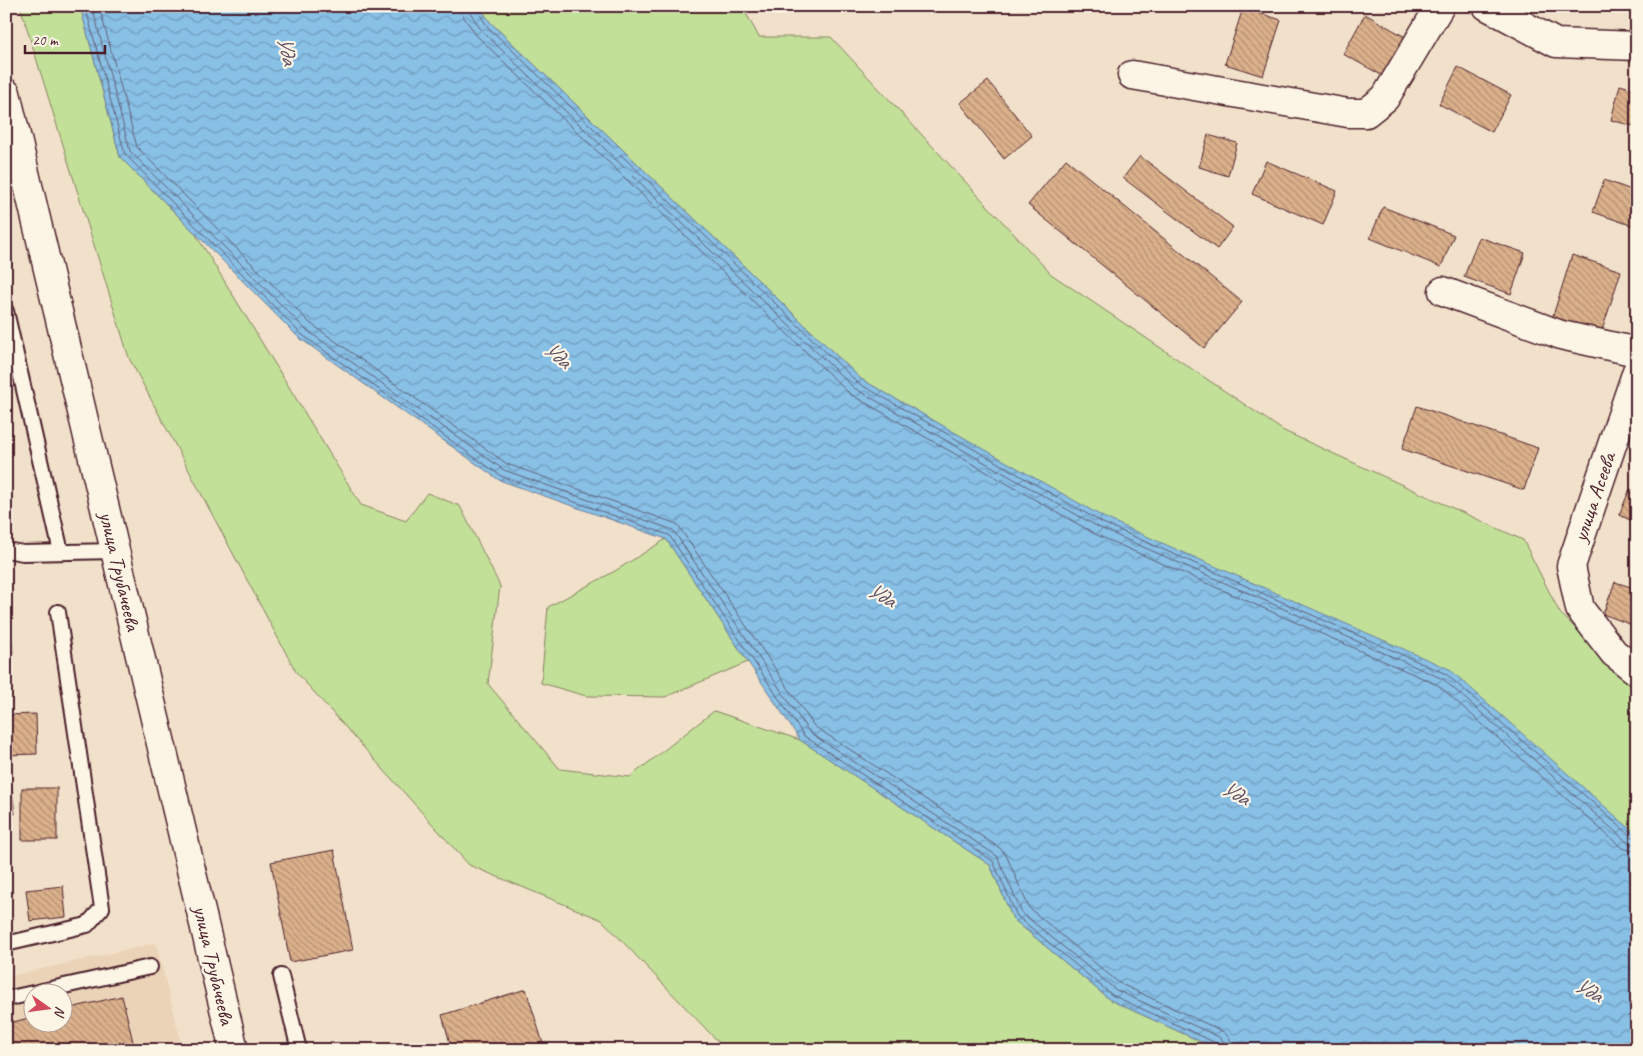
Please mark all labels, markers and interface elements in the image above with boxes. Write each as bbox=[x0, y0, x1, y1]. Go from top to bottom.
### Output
scale bar bbox=[25, 22, 105, 54]
text: 20 m bbox=[32, 31, 59, 50]
water label: Уда bbox=[270, 33, 304, 69]
water label: Уда bbox=[538, 335, 579, 376]
street label: улица Асеева bbox=[1566, 447, 1622, 547]
street label: улица Трубачеева bbox=[93, 507, 147, 634]
water label: Уда bbox=[862, 576, 903, 615]
water label: Уда bbox=[1216, 774, 1257, 813]
street label: улица Трубачеева bbox=[187, 901, 241, 1028]
water label: Уда bbox=[1569, 971, 1610, 1010]
north arrow bbox=[22, 984, 72, 1034]
text: N bbox=[50, 1005, 69, 1020]

